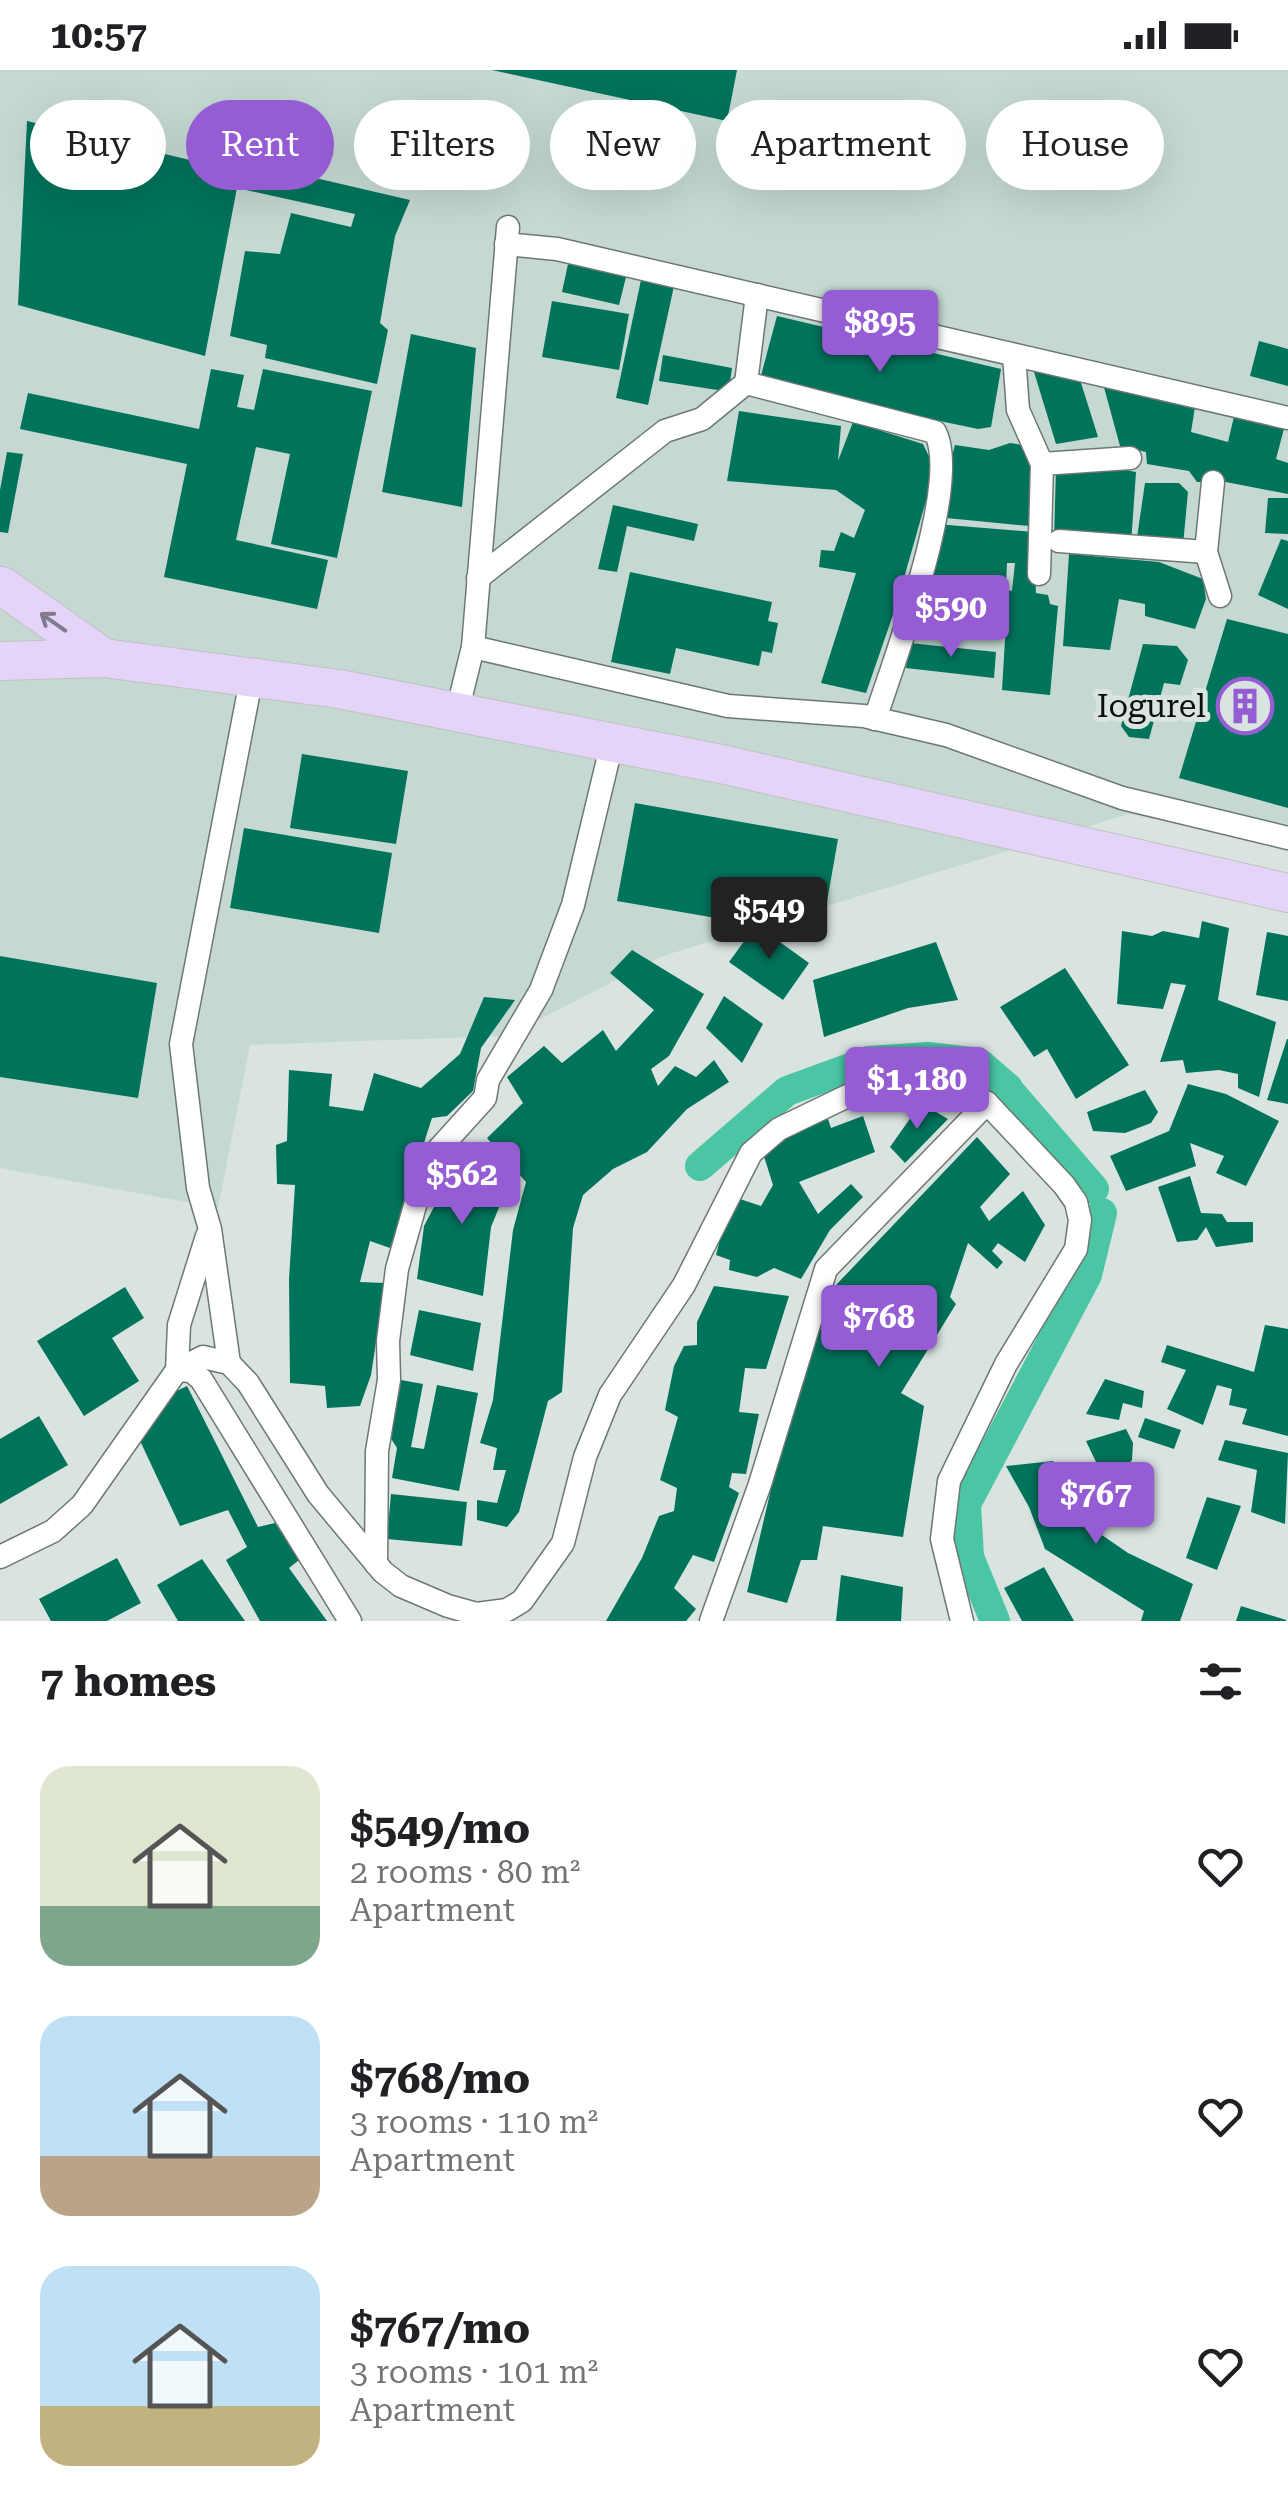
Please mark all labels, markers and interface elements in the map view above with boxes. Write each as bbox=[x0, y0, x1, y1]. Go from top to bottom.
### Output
text: 10:57 bbox=[50, 13, 147, 57]
chip: Buy bbox=[30, 100, 166, 190]
chip: Rent bbox=[186, 100, 334, 190]
chip: Filters bbox=[354, 100, 530, 190]
chip: New bbox=[550, 100, 696, 190]
chip: Apartment bbox=[716, 100, 966, 190]
chip: House bbox=[986, 100, 1164, 190]
pin: $895 bbox=[821, 290, 939, 375]
text: $895 bbox=[844, 303, 916, 341]
pin: $590 bbox=[892, 575, 1010, 660]
text: $590 bbox=[915, 588, 987, 626]
one-way arrow bbox=[40, 612, 67, 633]
building icon: Iogurel bbox=[1215, 676, 1275, 736]
place label: Iogurel bbox=[1097, 687, 1206, 725]
pin: $549 bbox=[710, 877, 828, 962]
text: $549 bbox=[733, 890, 805, 928]
pin: $1,180 bbox=[836, 1047, 998, 1132]
text: $1,180 bbox=[867, 1060, 967, 1098]
pin: $562 bbox=[403, 1142, 521, 1227]
text: $562 bbox=[426, 1155, 498, 1193]
pin: $768 bbox=[820, 1285, 938, 1370]
text: $768 bbox=[843, 1298, 915, 1336]
pin: $767 bbox=[1037, 1462, 1155, 1547]
text: $767 bbox=[1060, 1475, 1132, 1513]
icon: filters bbox=[1193, 1654, 1248, 1709]
text: 7 homes bbox=[40, 1657, 216, 1706]
text: $549/mo bbox=[350, 1804, 530, 1853]
icon: home bbox=[120, 1806, 240, 1926]
icon: heart bbox=[1193, 1839, 1248, 1894]
text: 2 rooms · 80 m² bbox=[350, 1853, 580, 1891]
text: Apartment bbox=[350, 1891, 515, 1929]
text: $768/mo bbox=[350, 2054, 530, 2103]
icon: home bbox=[120, 2056, 240, 2176]
icon: heart bbox=[1193, 2089, 1248, 2144]
text: 3 rooms · 110 m² bbox=[350, 2103, 598, 2141]
text: Apartment bbox=[350, 2141, 515, 2179]
text: $767/mo bbox=[350, 2304, 530, 2353]
icon: home bbox=[120, 2306, 240, 2426]
icon: heart bbox=[1193, 2339, 1248, 2394]
text: 3 rooms · 101 m² bbox=[350, 2353, 598, 2391]
text: Apartment bbox=[350, 2391, 515, 2429]

